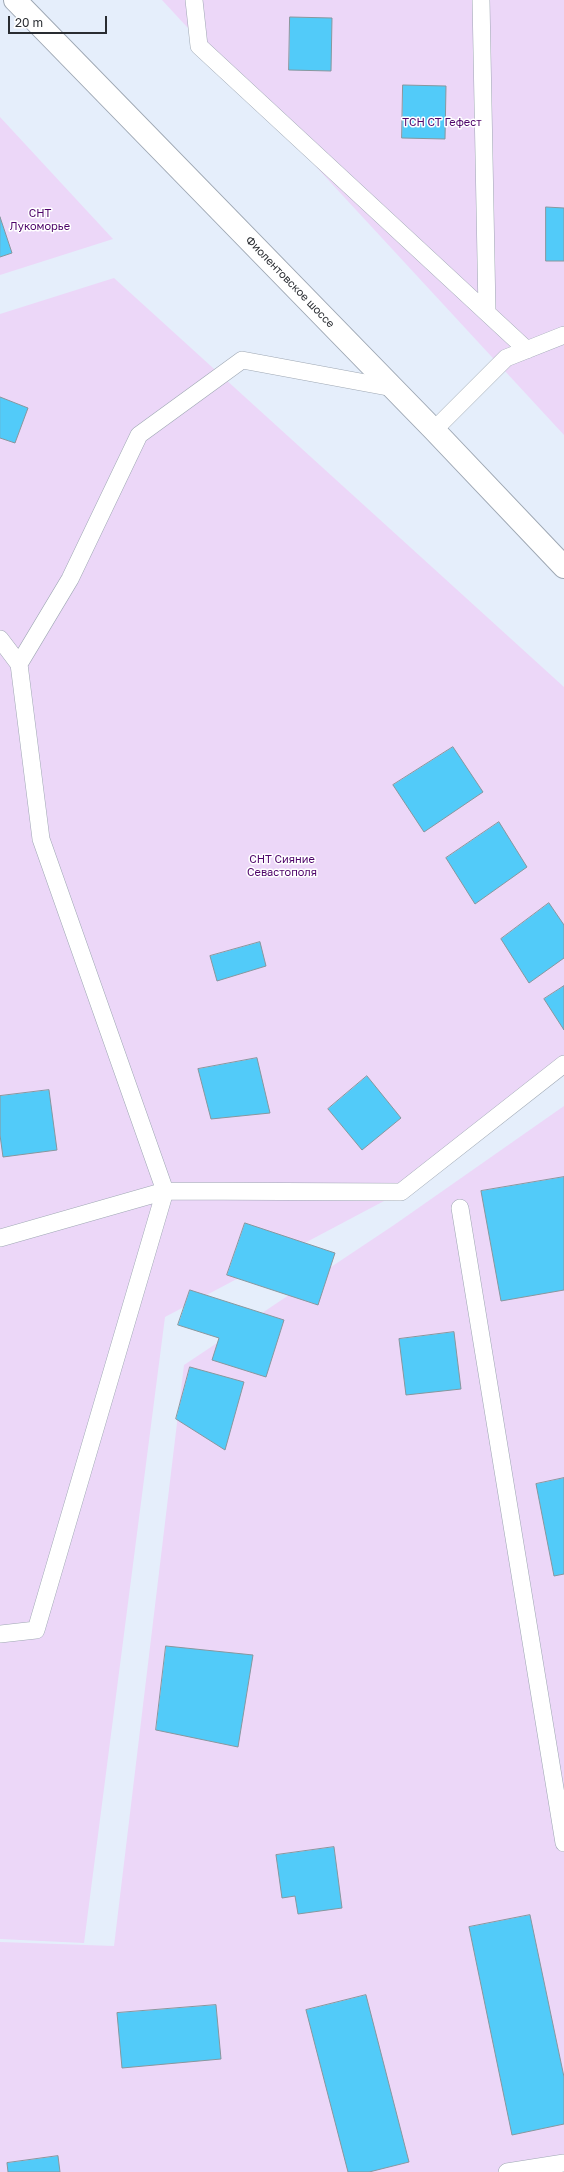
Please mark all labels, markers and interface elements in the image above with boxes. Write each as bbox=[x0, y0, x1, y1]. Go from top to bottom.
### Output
scale bar bbox=[10, 8, 109, 34]
text: 20 m bbox=[15, 15, 43, 30]
park label: ТСН СТ Гефест bbox=[402, 116, 482, 130]
park label: СНТ Лукоморье bbox=[10, 207, 70, 233]
street label: Фиолентовское шоссе bbox=[243, 234, 337, 330]
park label: СНТ Сияние Севастополя bbox=[247, 853, 317, 879]

